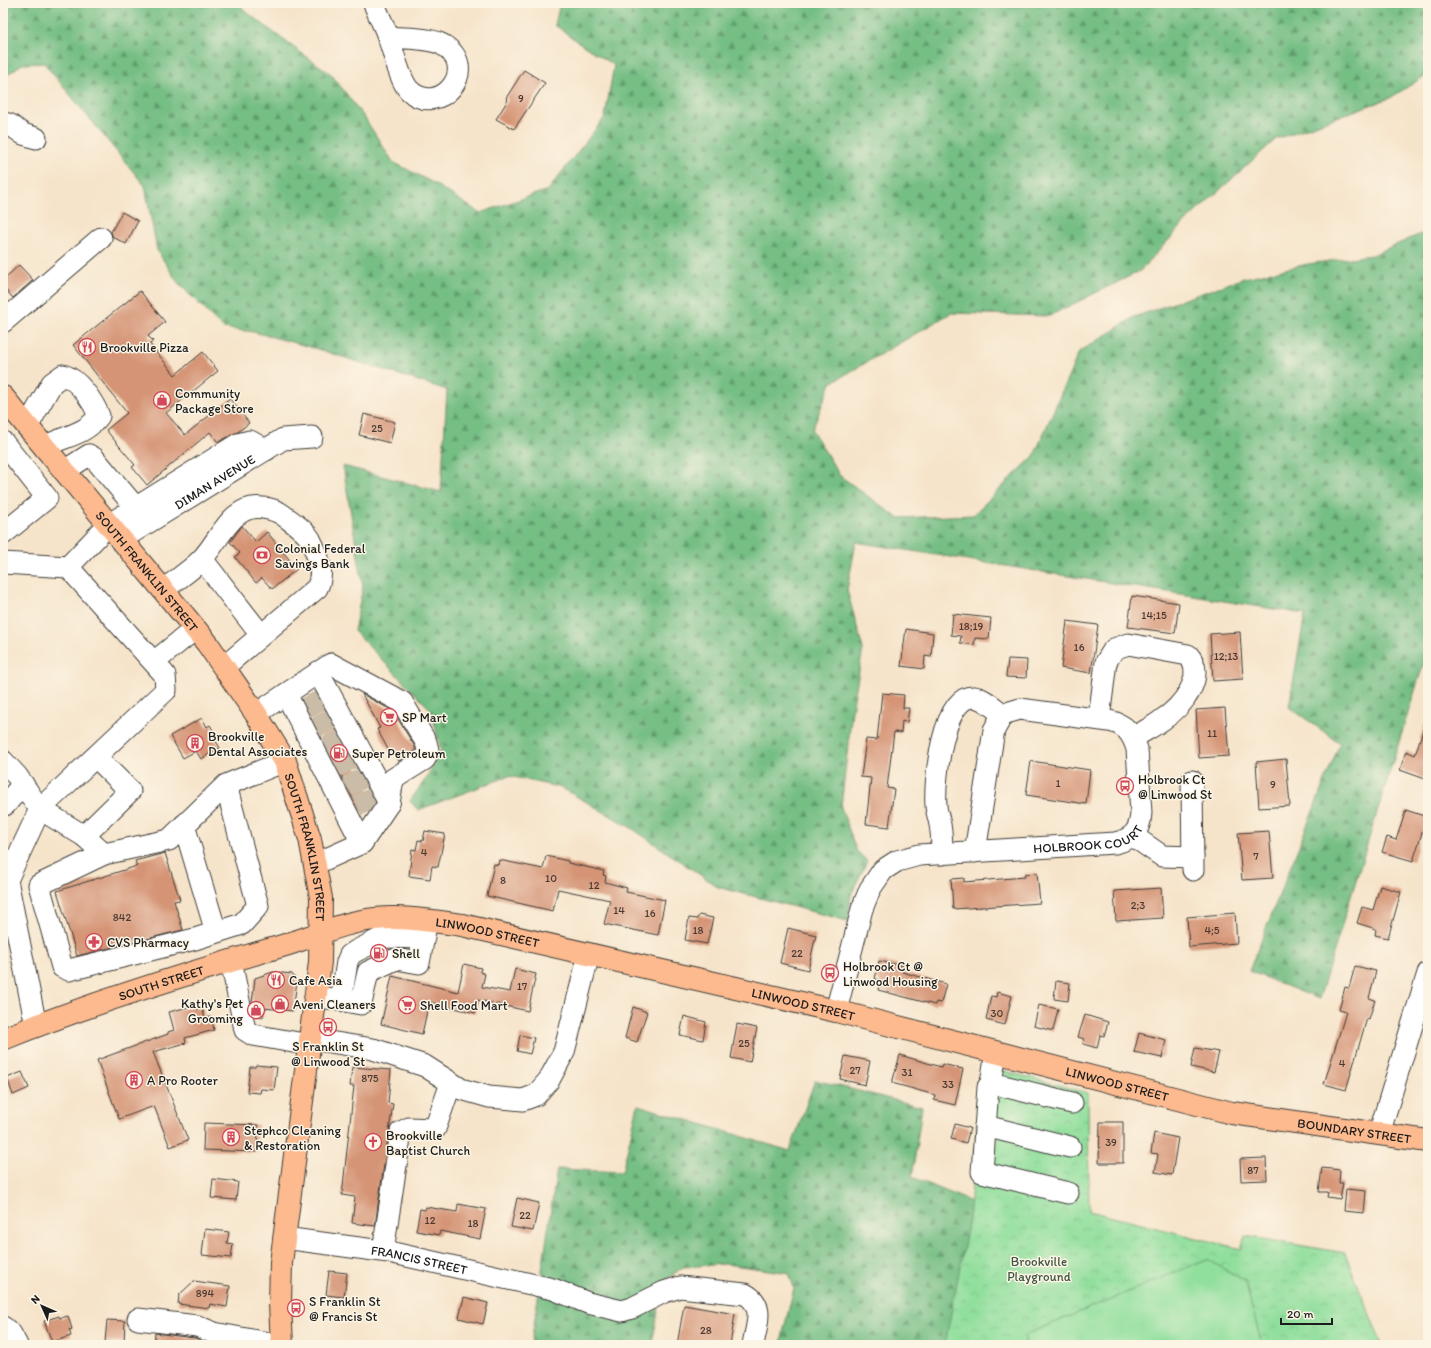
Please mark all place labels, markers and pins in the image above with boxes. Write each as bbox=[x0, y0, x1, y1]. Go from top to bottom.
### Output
restaurant icon: Brookville Pizza bbox=[77, 337, 97, 357]
place label: Brookville Pizza bbox=[100, 340, 189, 355]
place label: Community Package Store bbox=[175, 386, 254, 416]
shop icon: Community Package Store bbox=[152, 390, 172, 410]
place label: Colonial Federal Savings Bank bbox=[275, 541, 366, 571]
bank icon: Colonial Federal Savings Bank bbox=[252, 545, 272, 565]
supermarket icon: SP Mart bbox=[379, 707, 399, 727]
place label: SP Mart bbox=[402, 710, 447, 725]
place label: Brookville Dental Associates bbox=[208, 729, 307, 759]
building icon: Brookville Dental Associates bbox=[185, 733, 205, 753]
fuel station icon: Super Petroleum bbox=[329, 743, 349, 763]
place label: Super Petroleum bbox=[352, 746, 446, 761]
place label: Holbrook Ct @ Linwood St bbox=[1138, 772, 1212, 802]
bus stop icon: Holbrook Ct @ Linwood St bbox=[1115, 776, 1135, 796]
pharmacy icon: CVS Pharmacy bbox=[84, 932, 104, 952]
place label: CVS Pharmacy bbox=[107, 935, 189, 950]
fuel station icon: Shell bbox=[369, 943, 389, 963]
place label: Shell bbox=[392, 946, 420, 961]
place label: Holbrook Ct @ Linwood Housing bbox=[843, 959, 938, 989]
bus stop icon: Holbrook Ct @ Linwood Housing bbox=[820, 963, 840, 983]
restaurant icon: Cafe Asia bbox=[266, 970, 286, 990]
place label: Cafe Asia bbox=[289, 973, 342, 988]
shop icon: Aveni Cleaners bbox=[270, 994, 290, 1014]
supermarket icon: Shell Food Mart bbox=[397, 995, 417, 1015]
place label: Kathy's Pet Grooming bbox=[181, 996, 243, 1026]
place label: Aveni Cleaners bbox=[293, 997, 376, 1012]
place label: Shell Food Mart bbox=[420, 998, 508, 1013]
shop icon: Kathy's Pet Grooming bbox=[246, 1000, 266, 1020]
bus stop icon: S Franklin St @ Linwood St bbox=[318, 1017, 338, 1037]
place label: S Franklin St @ Linwood St bbox=[291, 1039, 365, 1069]
building icon: A Pro Rooter bbox=[124, 1070, 144, 1090]
place label: A Pro Rooter bbox=[147, 1073, 219, 1088]
place label: Stephco Cleaning & Restoration bbox=[244, 1123, 341, 1153]
building icon: Stephco Cleaning & Restoration bbox=[221, 1127, 241, 1147]
place label: Brookville Baptist Church bbox=[386, 1128, 470, 1158]
church icon: Brookville Baptist Church bbox=[363, 1132, 383, 1152]
place label: S Franklin St @ Francis St bbox=[309, 1294, 381, 1324]
bus stop icon: S Franklin St @ Francis St bbox=[286, 1298, 306, 1318]

